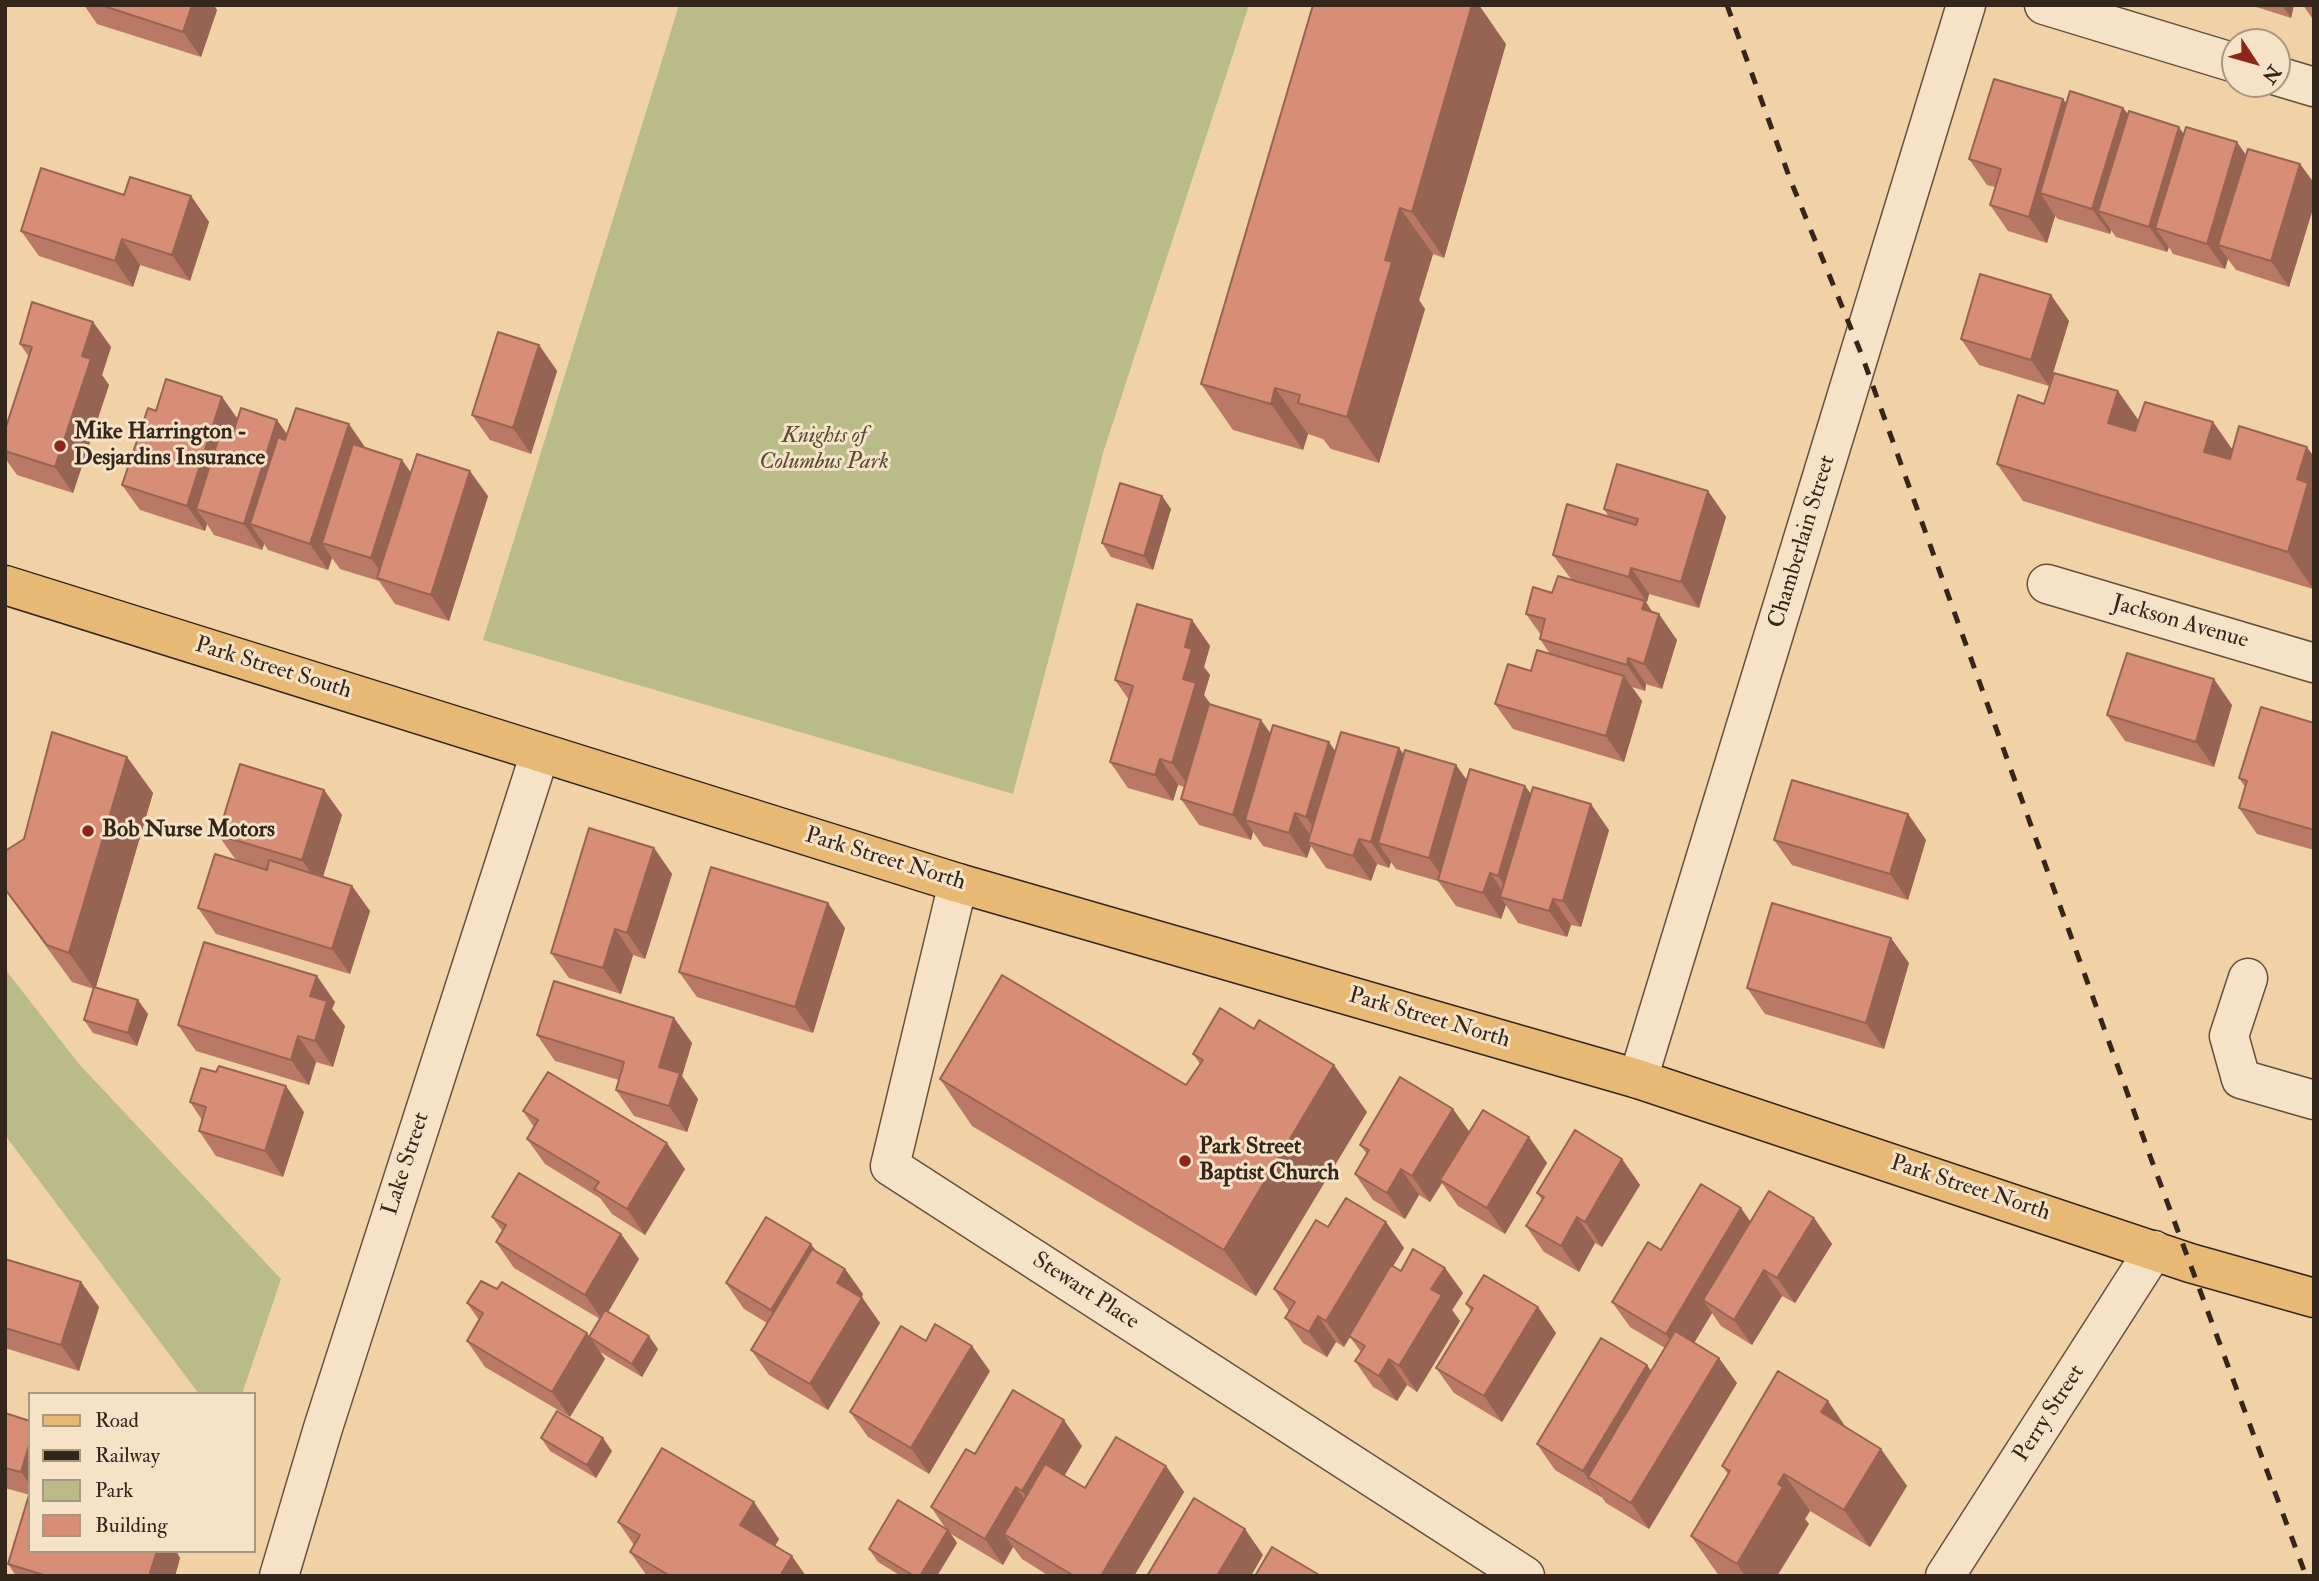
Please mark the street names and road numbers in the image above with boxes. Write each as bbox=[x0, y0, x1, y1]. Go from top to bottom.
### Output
street label: Chamberlain Street bbox=[1764, 452, 1842, 632]
street label: Jackson Avenue bbox=[2109, 590, 2251, 656]
street label: Park Street South bbox=[191, 632, 355, 706]
street label: Park Street North bbox=[801, 823, 969, 897]
street label: Park Street North bbox=[1345, 983, 1513, 1055]
street label: Lake Street bbox=[377, 1109, 437, 1219]
street label: Park Street North bbox=[1887, 1150, 2053, 1228]
street label: Stewart Place bbox=[1026, 1247, 1144, 1337]
street label: Perry Street bbox=[2008, 1360, 2092, 1468]

